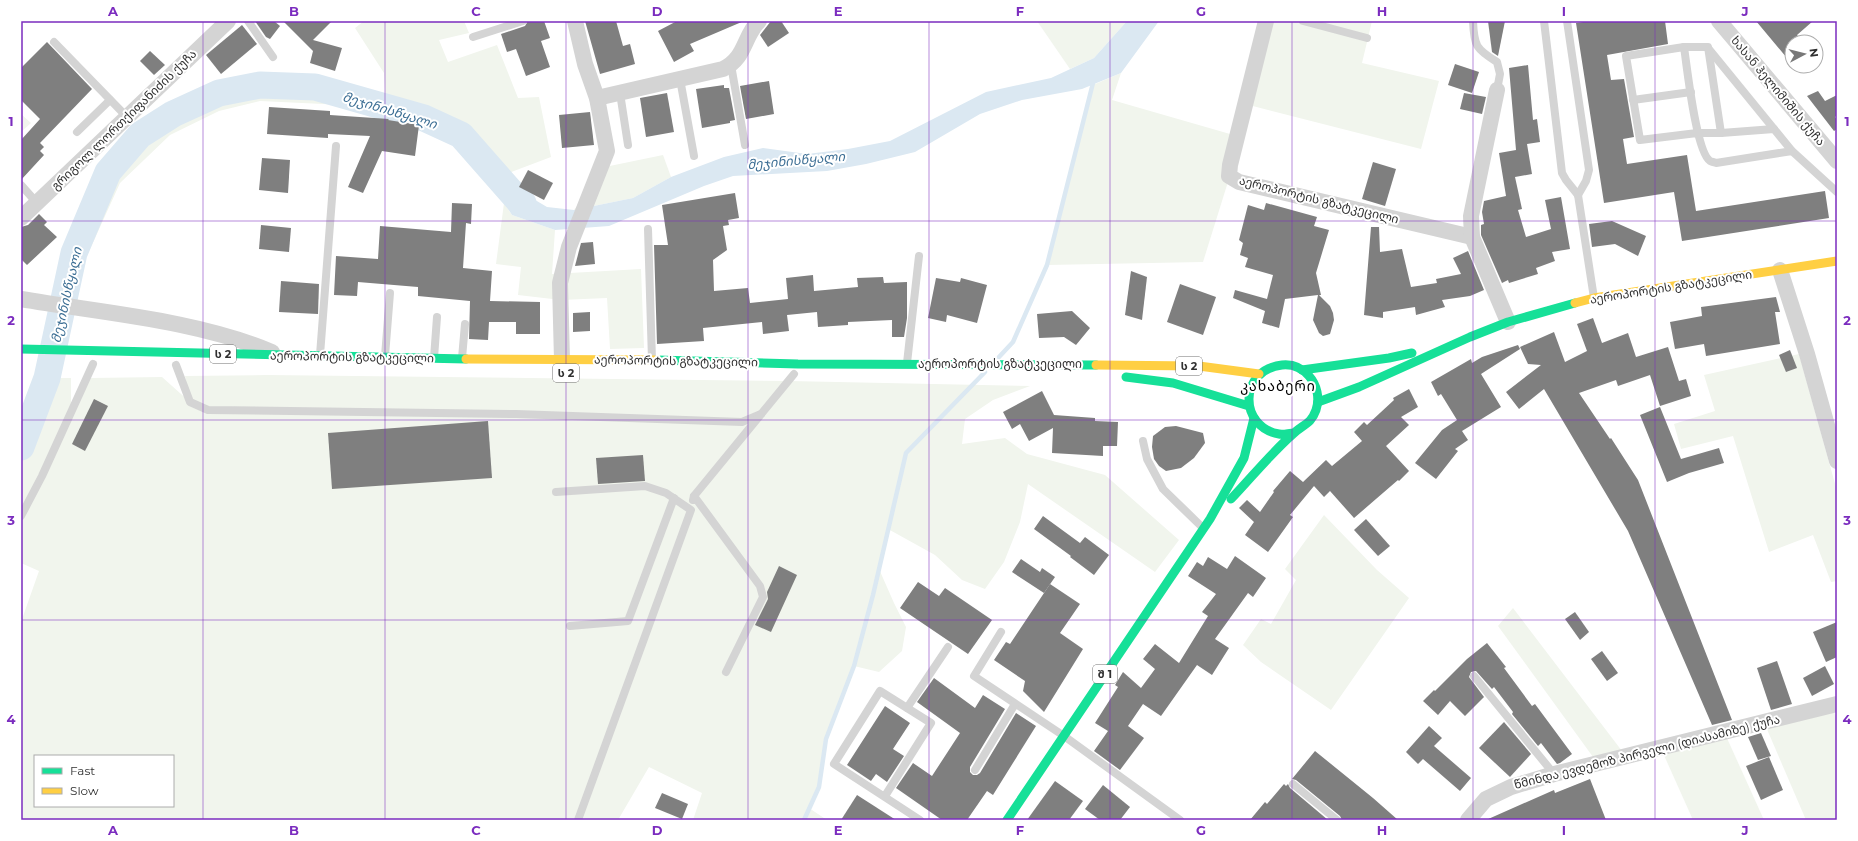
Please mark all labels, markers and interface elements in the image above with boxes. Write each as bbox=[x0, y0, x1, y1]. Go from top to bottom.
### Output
text: A bbox=[107, 3, 119, 19]
text: B bbox=[289, 3, 299, 19]
text: C bbox=[471, 3, 481, 19]
text: D bbox=[652, 3, 663, 19]
text: E bbox=[834, 3, 843, 19]
text: F bbox=[1016, 3, 1024, 19]
text: G bbox=[1196, 3, 1206, 19]
text: H bbox=[1377, 3, 1387, 19]
text: I bbox=[1562, 3, 1566, 19]
text: J bbox=[1740, 3, 1749, 19]
street label: ხასან ჰელიმიშის ქუჩა bbox=[1727, 33, 1829, 149]
north arrow bbox=[1784, 34, 1824, 74]
street label: გრიგოლ ლორთქიფანიძის ქუჩა bbox=[48, 46, 200, 194]
text: N bbox=[1806, 48, 1821, 58]
water label: მეჯინისწყალი bbox=[341, 88, 440, 133]
text: 1 bbox=[8, 113, 14, 129]
text: 1 bbox=[1844, 113, 1850, 129]
water label: მეჯინისწყალი bbox=[747, 148, 846, 173]
street label: აეროპორტის გზატკეცილი bbox=[1238, 172, 1401, 228]
water label: მეჯინისწყალი bbox=[47, 245, 86, 345]
street label: აეროპორტის გზატკეცილი bbox=[1589, 266, 1753, 308]
text: 2 bbox=[7, 312, 15, 328]
text: 2 bbox=[1843, 312, 1851, 328]
road number: ს 2 bbox=[210, 345, 236, 363]
street label: აეროპორტის გზატკეცილი bbox=[270, 348, 434, 366]
street label: აეროპორტის გზატკეცილი bbox=[594, 352, 758, 370]
street label: აეროპორტის გზატკეცილი bbox=[918, 356, 1082, 372]
road number: ს 2 bbox=[1176, 357, 1202, 375]
road number: ს 2 bbox=[553, 364, 579, 382]
district label: კახაბერი bbox=[1240, 377, 1316, 395]
text: 3 bbox=[6, 512, 15, 528]
text: 3 bbox=[1842, 512, 1851, 528]
road number: შ 1 bbox=[1093, 665, 1117, 683]
text: 4 bbox=[7, 711, 16, 727]
street label: წმინდა ევდემოზ პირველი (დიასამიზე) ქუჩა bbox=[1512, 711, 1782, 793]
text: 4 bbox=[1843, 711, 1852, 727]
legend bbox=[34, 755, 174, 807]
text: Fast bbox=[70, 763, 95, 778]
text: Slow bbox=[70, 783, 99, 798]
text: A bbox=[107, 822, 119, 838]
text: B bbox=[289, 822, 299, 838]
text: C bbox=[471, 822, 481, 838]
text: D bbox=[652, 822, 663, 838]
text: E bbox=[834, 822, 843, 838]
text: F bbox=[1016, 822, 1024, 838]
text: G bbox=[1196, 822, 1206, 838]
text: H bbox=[1377, 822, 1387, 838]
text: I bbox=[1562, 822, 1566, 838]
text: J bbox=[1740, 822, 1749, 838]

